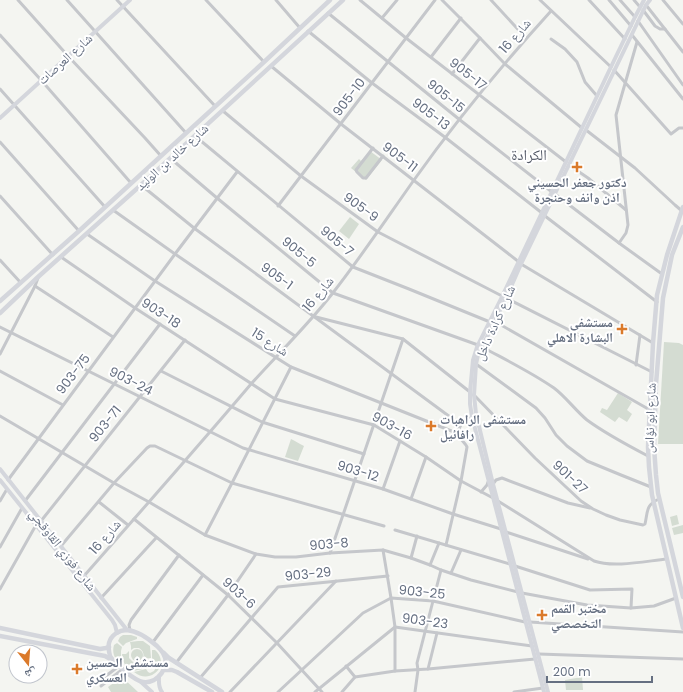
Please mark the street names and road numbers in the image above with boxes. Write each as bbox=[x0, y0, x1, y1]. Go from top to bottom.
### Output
street label: شارع 16 bbox=[495, 14, 535, 58]
street label: شارع العرصات bbox=[33, 29, 97, 89]
street label: 905-17 bbox=[445, 53, 491, 95]
street label: 905-10 bbox=[328, 74, 370, 120]
street label: 905-15 bbox=[423, 75, 469, 117]
street label: 905-13 bbox=[408, 93, 454, 135]
street label: شارع خالد بن الوليد bbox=[131, 119, 213, 195]
street label: 905-11 bbox=[378, 137, 422, 177]
street label: 905-9 bbox=[339, 188, 383, 226]
street label: 905-7 bbox=[316, 221, 358, 261]
street label: 905-5 bbox=[278, 232, 320, 272]
street label: 905-1 bbox=[257, 258, 297, 294]
street label: شارع 16 bbox=[298, 272, 338, 316]
street label: شارع كرادة داخل bbox=[470, 282, 520, 364]
street label: 903-18 bbox=[138, 293, 184, 333]
street label: شارع 15 bbox=[248, 323, 292, 361]
street label: 903-75 bbox=[51, 350, 95, 398]
street label: 903-24 bbox=[106, 362, 156, 400]
street label: شارع ابو نؤاس bbox=[639, 383, 661, 453]
street label: 903-71 bbox=[84, 402, 126, 446]
street label: 903-16 bbox=[368, 407, 416, 445]
street label: 903-12 bbox=[335, 456, 381, 486]
street label: 901-27 bbox=[548, 456, 592, 498]
street label: شارع فوزي القاوقجي bbox=[24, 505, 101, 596]
street label: شارع 16 bbox=[85, 515, 125, 559]
street label: 903-8 bbox=[309, 533, 349, 555]
street label: 903-29 bbox=[284, 562, 332, 586]
street label: 903-6 bbox=[218, 573, 260, 613]
street label: 903-25 bbox=[398, 580, 446, 604]
street label: 903-23 bbox=[401, 608, 449, 634]

